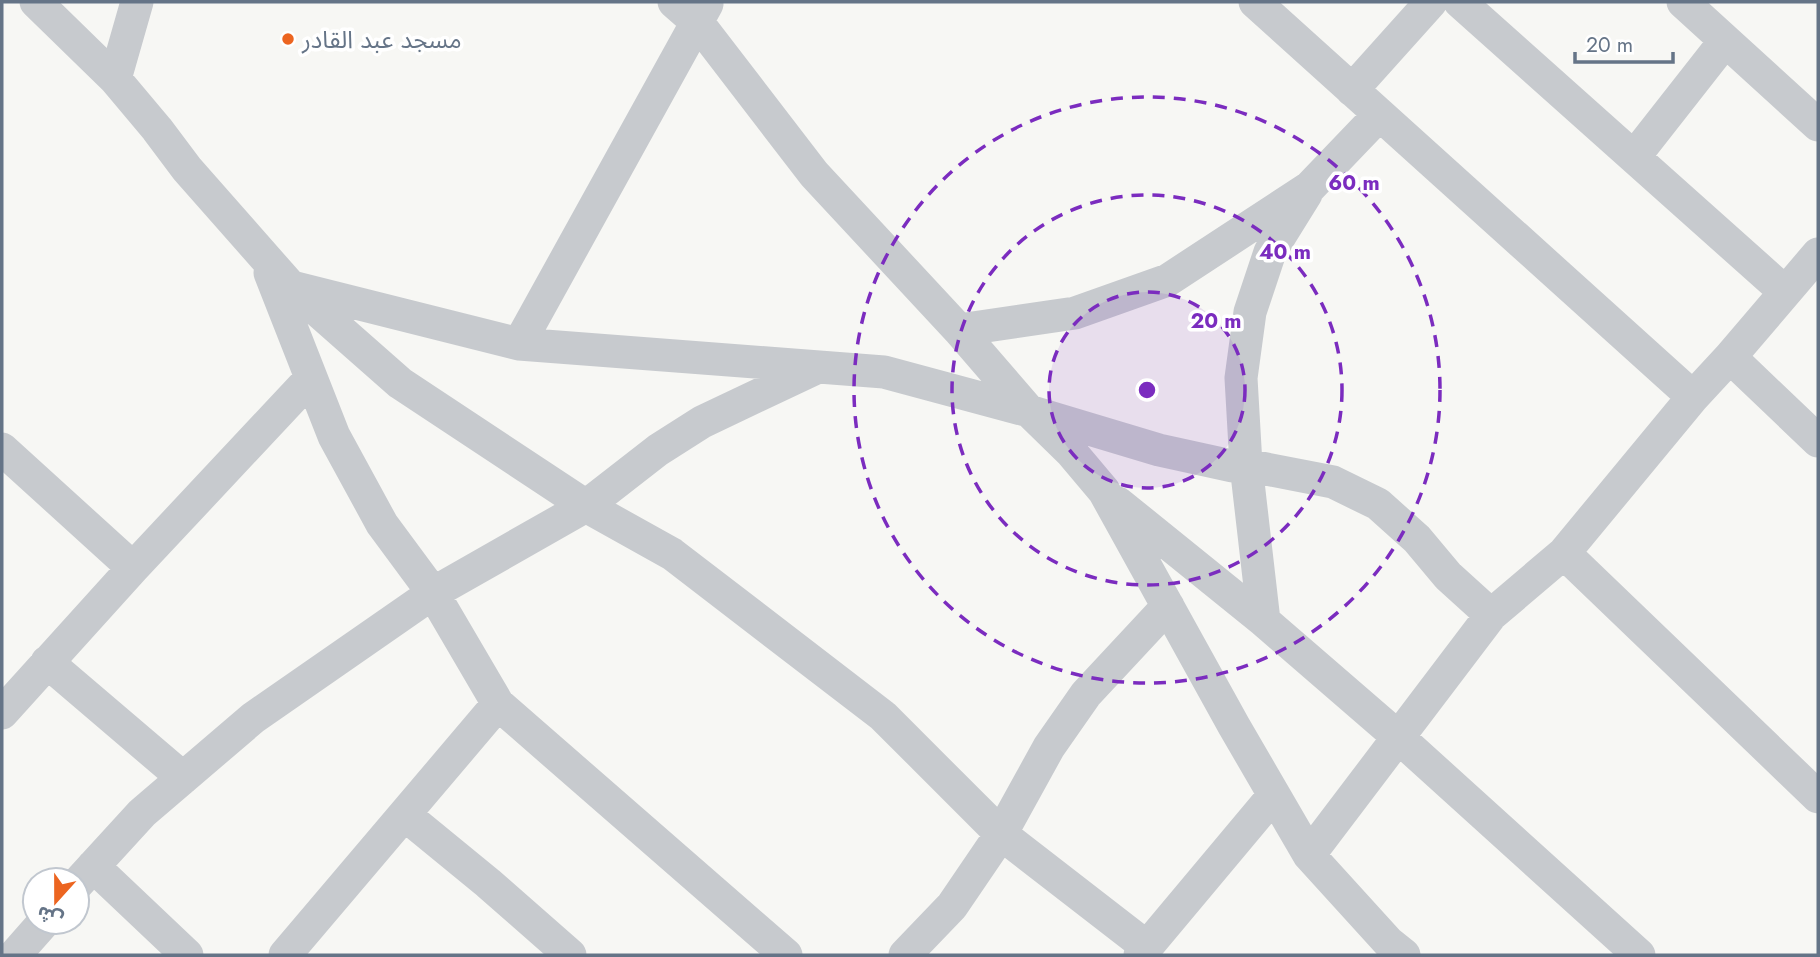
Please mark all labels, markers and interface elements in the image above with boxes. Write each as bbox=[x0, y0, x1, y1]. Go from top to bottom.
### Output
scale bar bbox=[1575, 21, 1673, 65]
place label: مسجد عبد القادر bbox=[301, 22, 462, 57]
text: 20 m bbox=[1586, 30, 1633, 60]
marker: مسجد عبد القادر bbox=[280, 31, 296, 47]
text: 60 m bbox=[1328, 168, 1380, 198]
text: 40 m bbox=[1259, 237, 1311, 267]
text: 20 m bbox=[1190, 306, 1242, 336]
centre of rings bbox=[1135, 378, 1159, 402]
north arrow bbox=[21, 866, 91, 936]
text: ش bbox=[33, 899, 67, 934]

